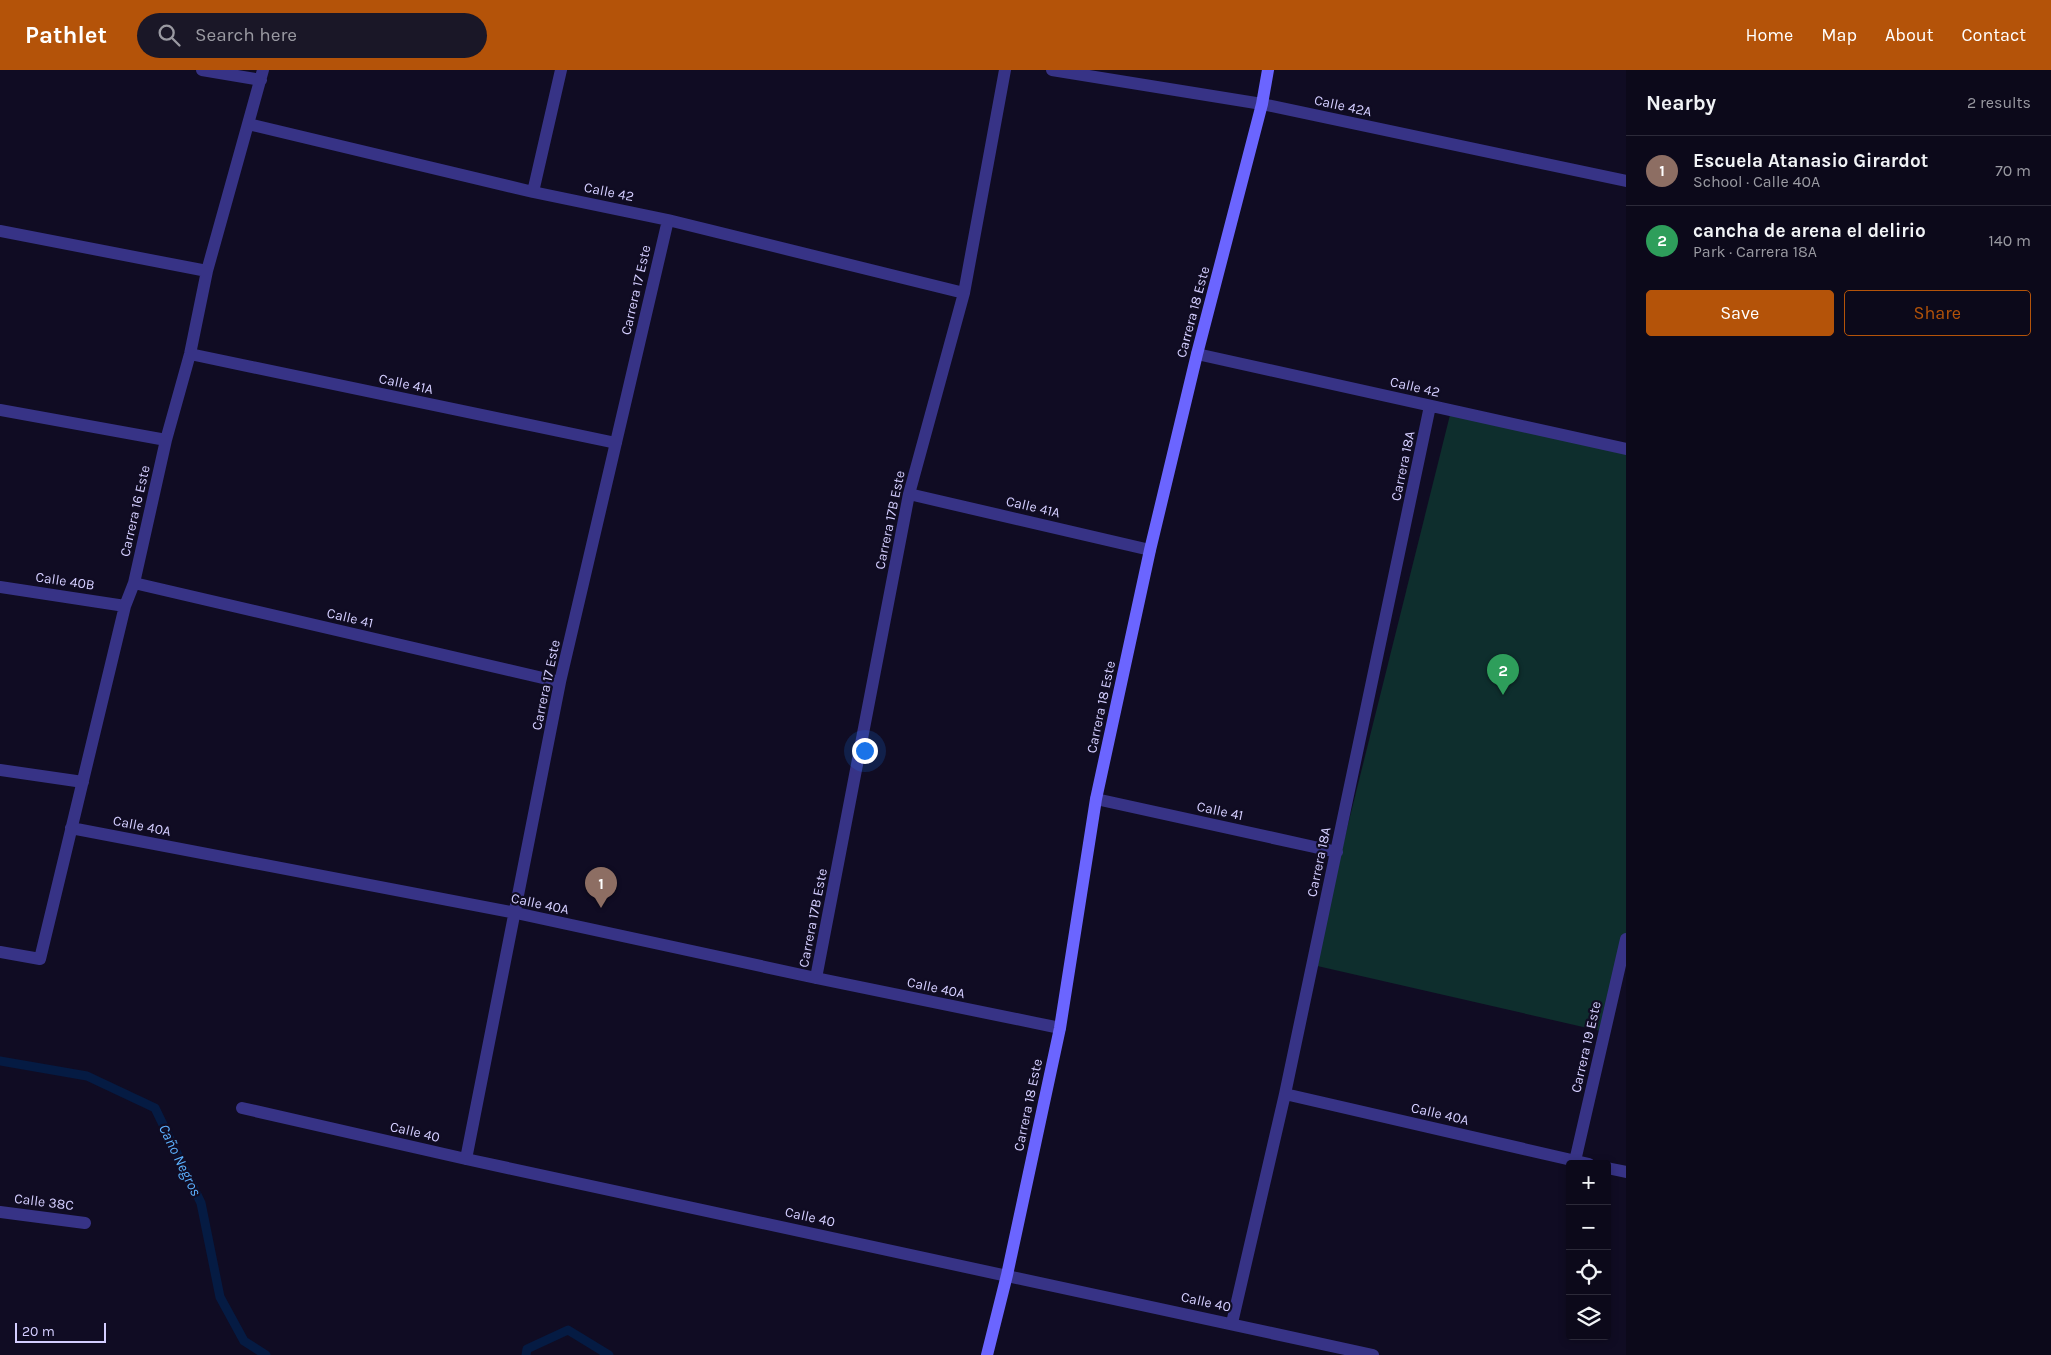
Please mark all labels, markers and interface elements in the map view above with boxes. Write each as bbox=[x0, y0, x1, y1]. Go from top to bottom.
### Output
search box bbox=[137, 13, 487, 58]
text: Pathlet bbox=[25, 21, 107, 49]
icon: search bbox=[155, 21, 183, 49]
text: Search here bbox=[195, 24, 297, 46]
text: Home bbox=[1745, 24, 1793, 46]
text: Map bbox=[1821, 24, 1857, 46]
text: About bbox=[1885, 24, 1934, 46]
text: Contact bbox=[1962, 24, 2026, 46]
text: Nearby bbox=[1646, 91, 1716, 115]
street label: Calle 42A bbox=[1313, 92, 1373, 120]
text: 2 results bbox=[1967, 93, 2031, 112]
text: Escuela Atanasio Girardot bbox=[1693, 150, 1928, 172]
text: 1 bbox=[1659, 161, 1665, 180]
text: 70 m bbox=[1995, 161, 2031, 180]
text: School · Calle 40A bbox=[1693, 172, 1820, 191]
street label: Calle 42 bbox=[583, 179, 635, 205]
text: cancha de arena el delirio bbox=[1693, 220, 1926, 242]
text: 2 bbox=[1657, 231, 1667, 250]
text: 140 m bbox=[1989, 231, 2031, 250]
text: Park · Carrera 18A bbox=[1693, 242, 1817, 261]
street label: Carrera 17 Este bbox=[617, 243, 655, 337]
street label: Carrera 18 Este bbox=[1173, 264, 1213, 360]
button: Save bbox=[1646, 290, 1834, 336]
button: Share bbox=[1844, 290, 2031, 336]
street label: Calle 41A bbox=[377, 370, 435, 398]
street label: Calle 42 bbox=[1388, 373, 1442, 401]
street label: Carrera 18A bbox=[1387, 430, 1419, 502]
street label: Carrera 16 Este bbox=[116, 464, 154, 558]
street label: Carrera 17B Este bbox=[871, 469, 909, 571]
street label: Calle 41A bbox=[1004, 493, 1062, 521]
street label: Calle 40B bbox=[34, 568, 96, 594]
street label: Calle 41 bbox=[325, 604, 375, 632]
street label: Carrera 17 Este bbox=[528, 638, 564, 732]
pin: 2 bbox=[1487, 654, 1519, 695]
street label: Carrera 18 Este bbox=[1083, 659, 1119, 755]
your location bbox=[852, 738, 878, 764]
street label: Calle 41 bbox=[1195, 798, 1245, 824]
street label: Calle 40A bbox=[112, 812, 172, 840]
street label: Carrera 18A bbox=[1303, 826, 1335, 898]
pin: 1 bbox=[585, 867, 617, 908]
street label: Carrera 17B Este bbox=[795, 867, 831, 969]
street label: Calle 40A bbox=[509, 890, 571, 918]
street label: Calle 40A bbox=[905, 974, 967, 1002]
street label: Carrera 19 Este bbox=[1567, 1000, 1605, 1094]
street label: Carrera 18 Este bbox=[1010, 1057, 1046, 1153]
street label: Calle 40A bbox=[1409, 1099, 1471, 1129]
street label: Calle 40 bbox=[388, 1118, 442, 1146]
water label: Caño Negros bbox=[155, 1121, 205, 1199]
map controls bbox=[1566, 1160, 1611, 1340]
button: + bbox=[1566, 1160, 1611, 1205]
street label: Calle 38C bbox=[13, 1190, 75, 1214]
street label: Calle 40 bbox=[783, 1203, 837, 1231]
button: − bbox=[1566, 1205, 1611, 1250]
button: locate bbox=[1566, 1250, 1611, 1295]
street label: Calle 40 bbox=[1179, 1288, 1233, 1316]
button: layers bbox=[1566, 1295, 1611, 1340]
scale bar bbox=[15, 1320, 106, 1343]
text: 20 m bbox=[22, 1323, 55, 1340]

